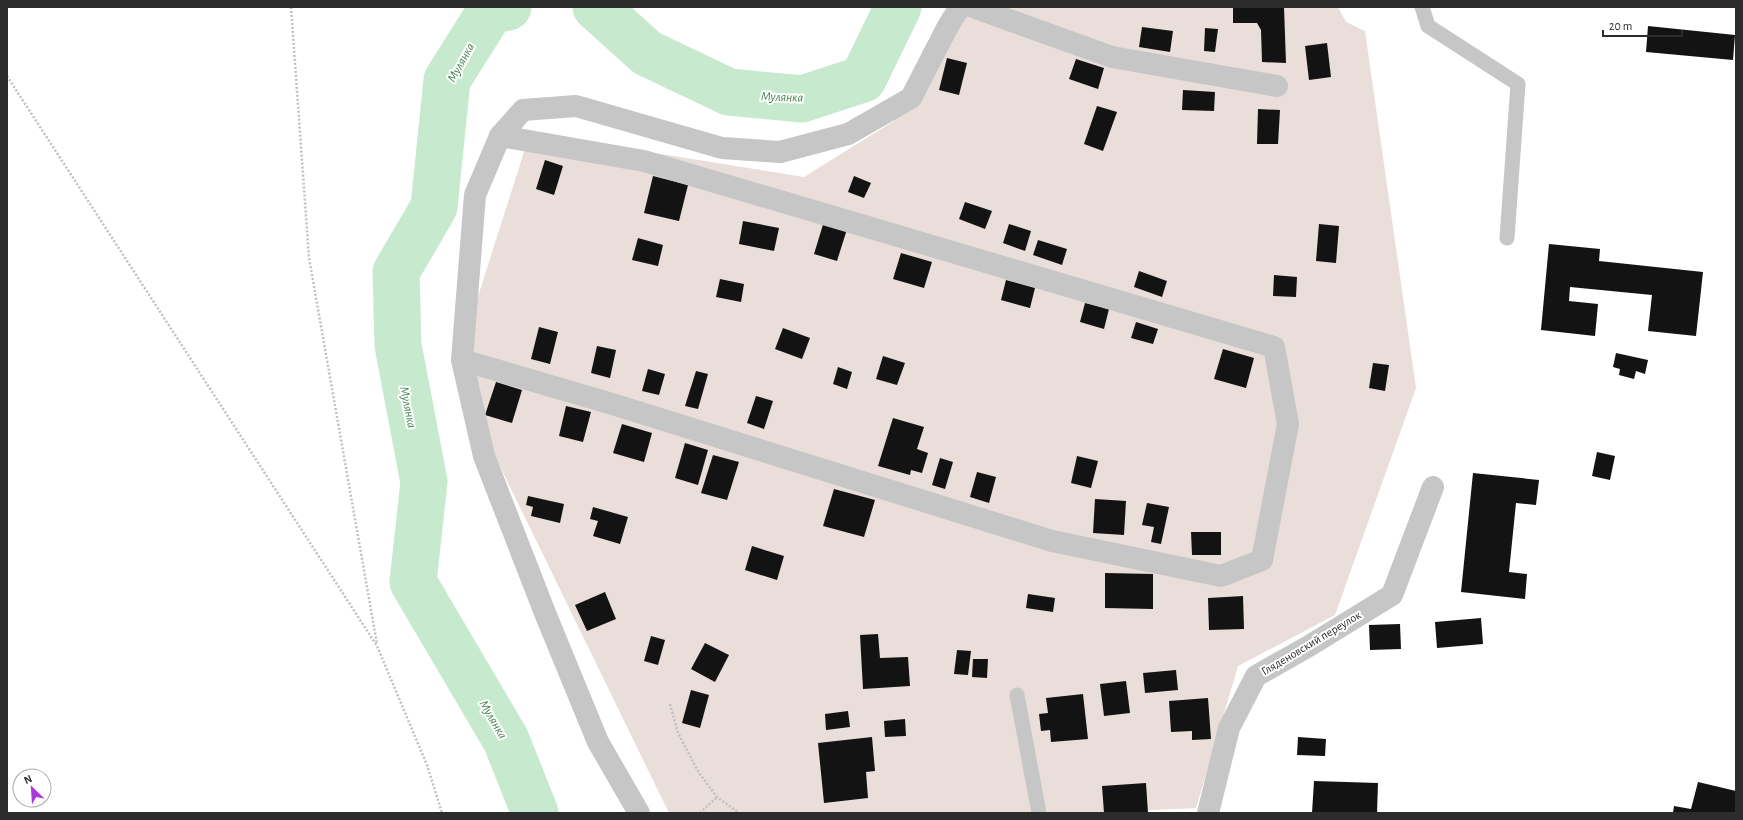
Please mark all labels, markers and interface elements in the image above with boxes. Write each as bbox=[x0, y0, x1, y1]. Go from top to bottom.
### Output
scale bar bbox=[1603, 12, 1682, 38]
text: 20 m bbox=[1609, 20, 1632, 32]
water label: Мулянка bbox=[445, 41, 477, 84]
water label: Мулянка bbox=[761, 90, 804, 105]
water label: Мулянка bbox=[397, 385, 418, 430]
street label: Гляденовский переулок bbox=[1259, 608, 1364, 678]
water label: Мулянка bbox=[476, 698, 509, 742]
north arrow bbox=[12, 768, 52, 808]
text: N bbox=[22, 773, 34, 786]

